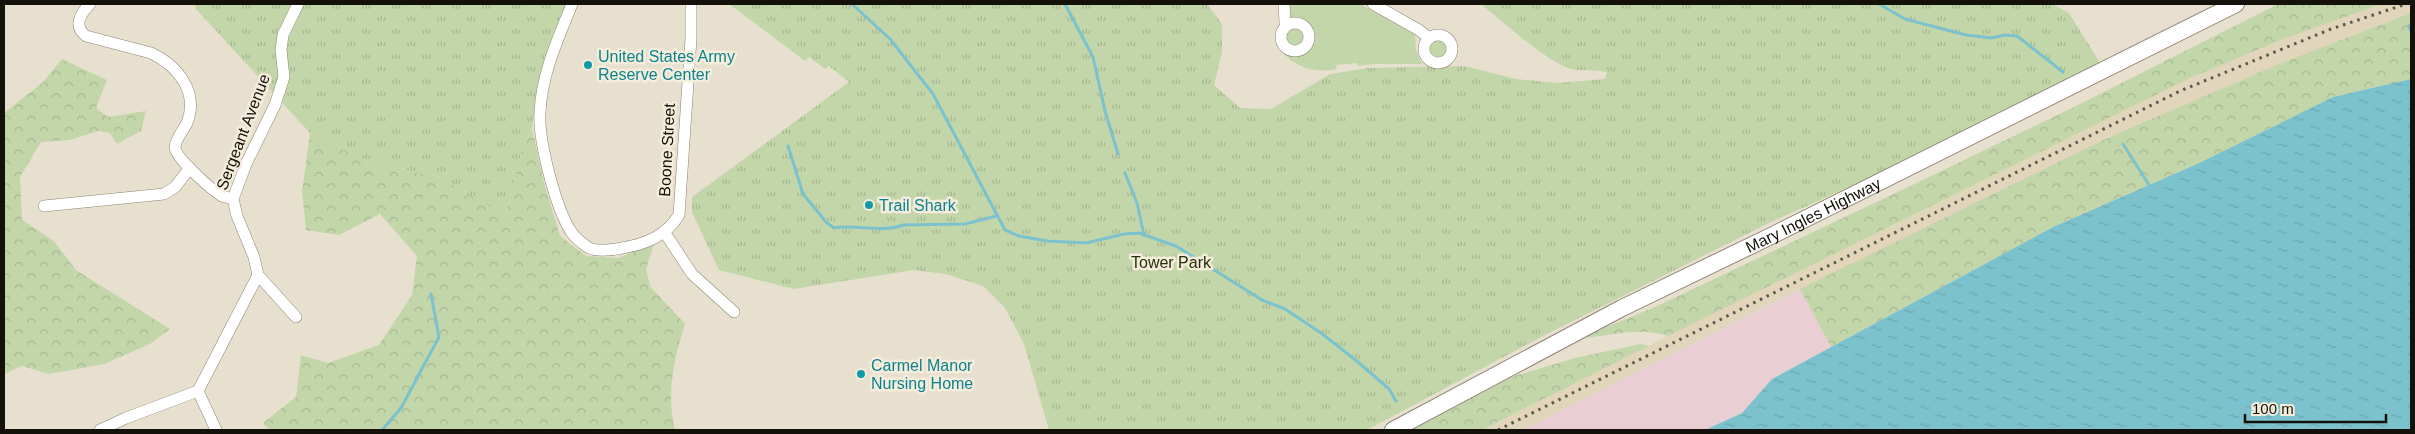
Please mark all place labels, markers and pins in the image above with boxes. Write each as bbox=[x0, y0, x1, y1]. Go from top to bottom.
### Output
place label: United States Army Reserve Center bbox=[598, 48, 735, 83]
marker: United States Army Reserve Center bbox=[582, 59, 594, 71]
place label: Trail Shark bbox=[879, 197, 957, 214]
marker: Trail Shark bbox=[863, 199, 875, 211]
place label: Carmel Manor Nursing Home bbox=[871, 357, 973, 392]
marker: Carmel Manor Nursing Home bbox=[855, 368, 867, 380]

